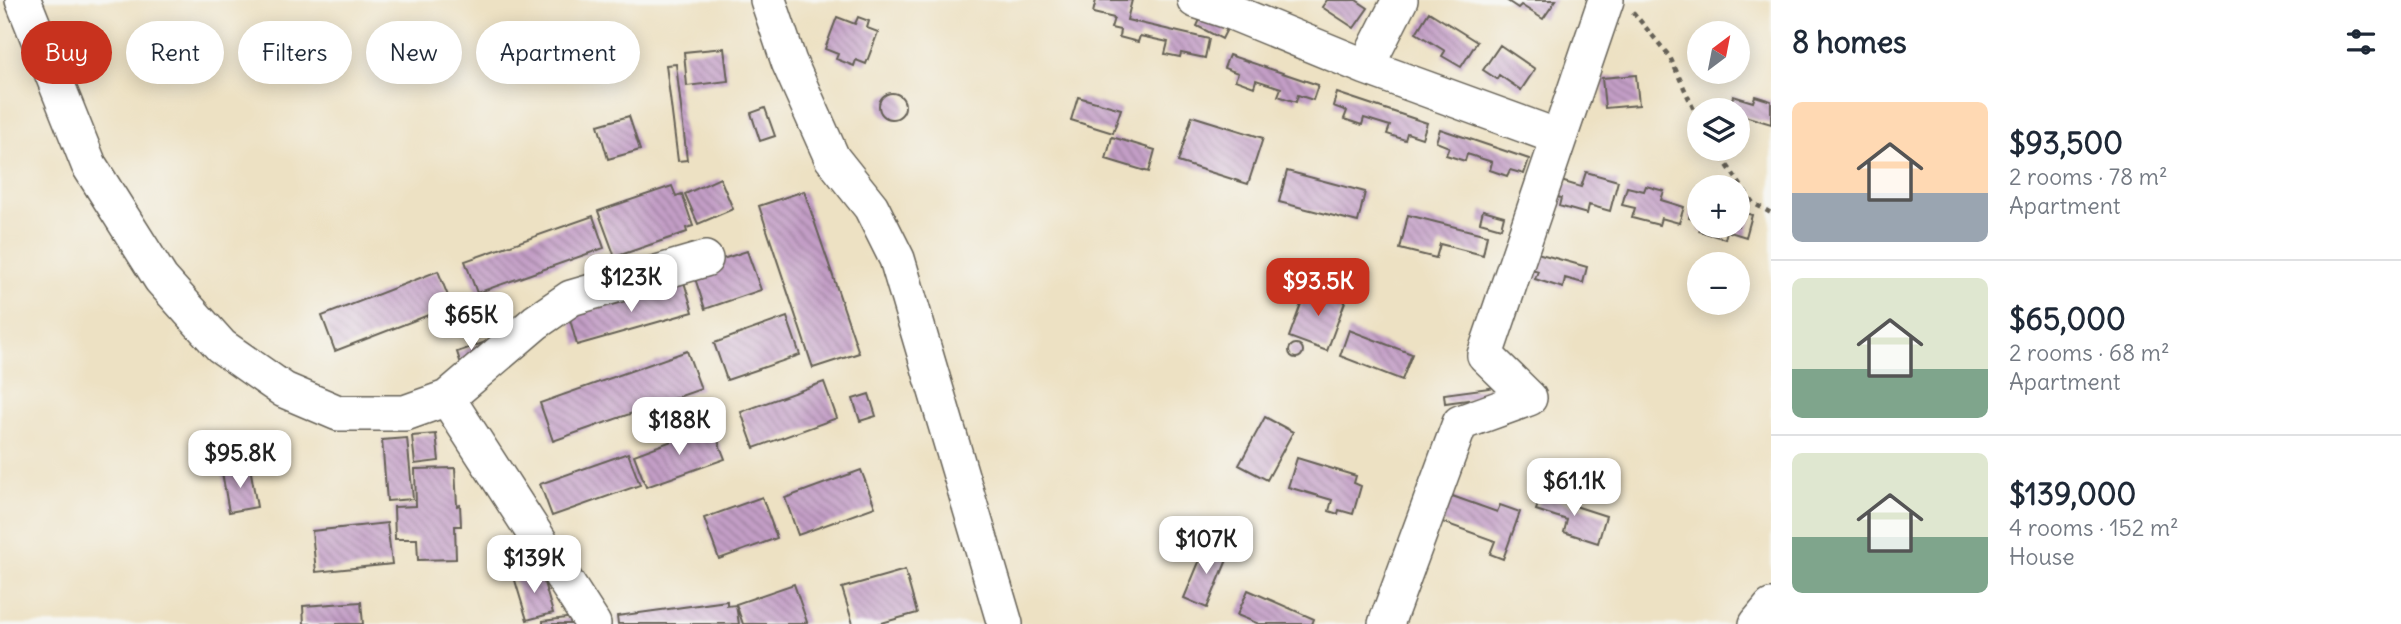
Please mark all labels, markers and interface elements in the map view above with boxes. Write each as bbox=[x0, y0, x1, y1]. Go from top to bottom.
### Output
chip: Buy bbox=[21, 21, 112, 84]
chip: Rent bbox=[126, 21, 224, 84]
chip: Filters bbox=[238, 21, 352, 84]
chip: New bbox=[366, 21, 462, 84]
chip: Apartment bbox=[476, 21, 640, 84]
north arrow bbox=[1687, 21, 1750, 84]
map controls bbox=[1687, 21, 1750, 315]
text: 8 homes bbox=[1792, 23, 1907, 61]
icon: filters bbox=[2342, 23, 2380, 61]
button: layers bbox=[1687, 98, 1750, 161]
text: $93,500 bbox=[2009, 124, 2123, 162]
icon: home bbox=[1848, 130, 1932, 214]
text: 2 rooms · 78 m² bbox=[2009, 162, 2168, 191]
button: + bbox=[1687, 175, 1750, 238]
text: Apartment bbox=[2009, 191, 2121, 220]
button: − bbox=[1687, 252, 1750, 315]
pin: $123K bbox=[582, 254, 680, 314]
pin: $93.5K bbox=[1261, 258, 1375, 318]
text: $123K bbox=[600, 262, 662, 291]
text: $93.5K bbox=[1282, 266, 1354, 295]
pin: $65K bbox=[430, 292, 512, 352]
text: $65K bbox=[444, 300, 498, 329]
text: $65,000 bbox=[2009, 300, 2126, 338]
icon: home bbox=[1848, 306, 1932, 390]
text: 2 rooms · 68 m² bbox=[2009, 338, 2170, 367]
text: Apartment bbox=[2009, 367, 2121, 396]
pin: $188K bbox=[630, 398, 728, 457]
text: $188K bbox=[648, 405, 710, 434]
pin: $95.8K bbox=[183, 430, 297, 490]
text: $95.8K bbox=[204, 438, 276, 467]
pin: $61.1K bbox=[1517, 458, 1631, 518]
text: $61.1K bbox=[1543, 466, 1605, 495]
text: $139,000 bbox=[2009, 475, 2136, 513]
icon: home bbox=[1848, 481, 1932, 565]
text: 4 rooms · 152 m² bbox=[2009, 513, 2179, 542]
pin: $107K bbox=[1157, 516, 1255, 576]
text: $107K bbox=[1175, 524, 1237, 553]
pin: $139K bbox=[485, 536, 583, 595]
text: House bbox=[2009, 542, 2075, 571]
text: $139K bbox=[503, 543, 565, 572]

